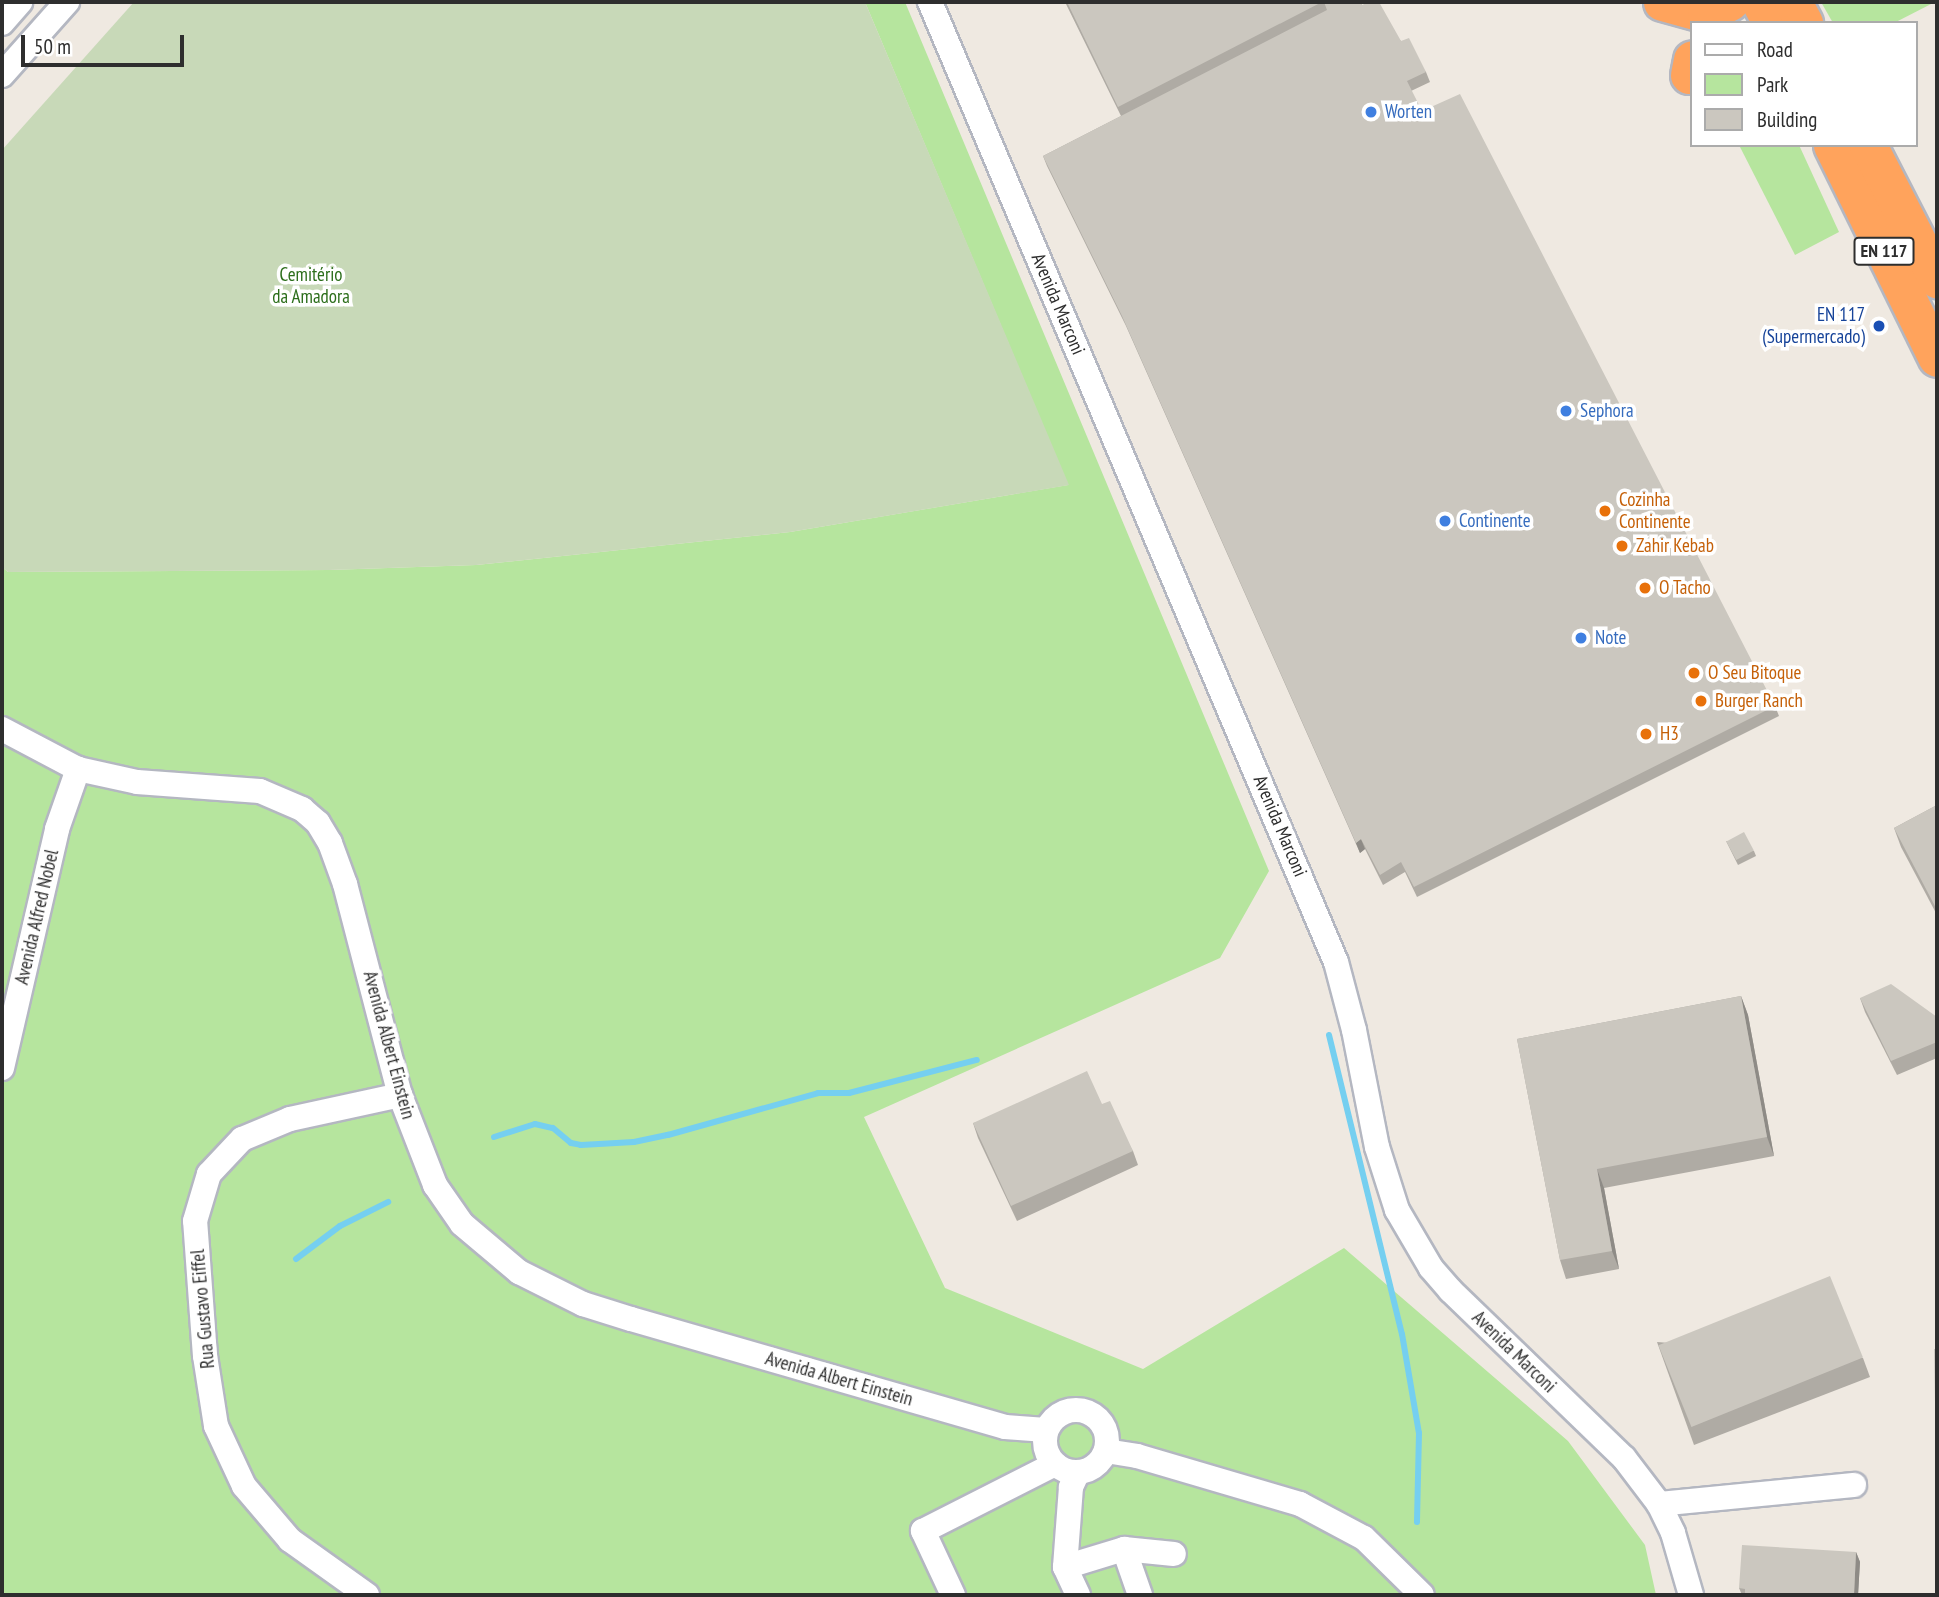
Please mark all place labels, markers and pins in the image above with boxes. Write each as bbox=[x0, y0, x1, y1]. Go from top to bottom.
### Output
place label: Worten bbox=[1385, 101, 1432, 123]
marker: Worten bbox=[1363, 104, 1379, 120]
place label: EN 117 (Supermercado) bbox=[1762, 304, 1865, 348]
marker: EN 117 (Supermercado) bbox=[1871, 318, 1887, 334]
place label: Sephora bbox=[1580, 400, 1634, 422]
marker: Sephora bbox=[1558, 403, 1574, 419]
place label: Cozinha Continente bbox=[1619, 489, 1691, 533]
marker: Cozinha Continente bbox=[1597, 503, 1613, 519]
place label: Continente bbox=[1459, 510, 1531, 532]
marker: Continente bbox=[1437, 513, 1453, 529]
place label: Zahir Kebab bbox=[1636, 535, 1714, 557]
marker: Zahir Kebab bbox=[1614, 538, 1630, 554]
place label: O Tacho bbox=[1659, 577, 1711, 599]
marker: O Tacho bbox=[1637, 580, 1653, 596]
place label: Note bbox=[1595, 627, 1626, 649]
marker: Note bbox=[1573, 630, 1589, 646]
place label: O Seu Bitoque bbox=[1708, 662, 1801, 684]
marker: O Seu Bitoque bbox=[1686, 665, 1702, 681]
place label: Burger Ranch bbox=[1715, 690, 1803, 712]
marker: Burger Ranch bbox=[1693, 693, 1709, 709]
place label: H3 bbox=[1660, 723, 1679, 745]
marker: H3 bbox=[1638, 726, 1654, 742]

